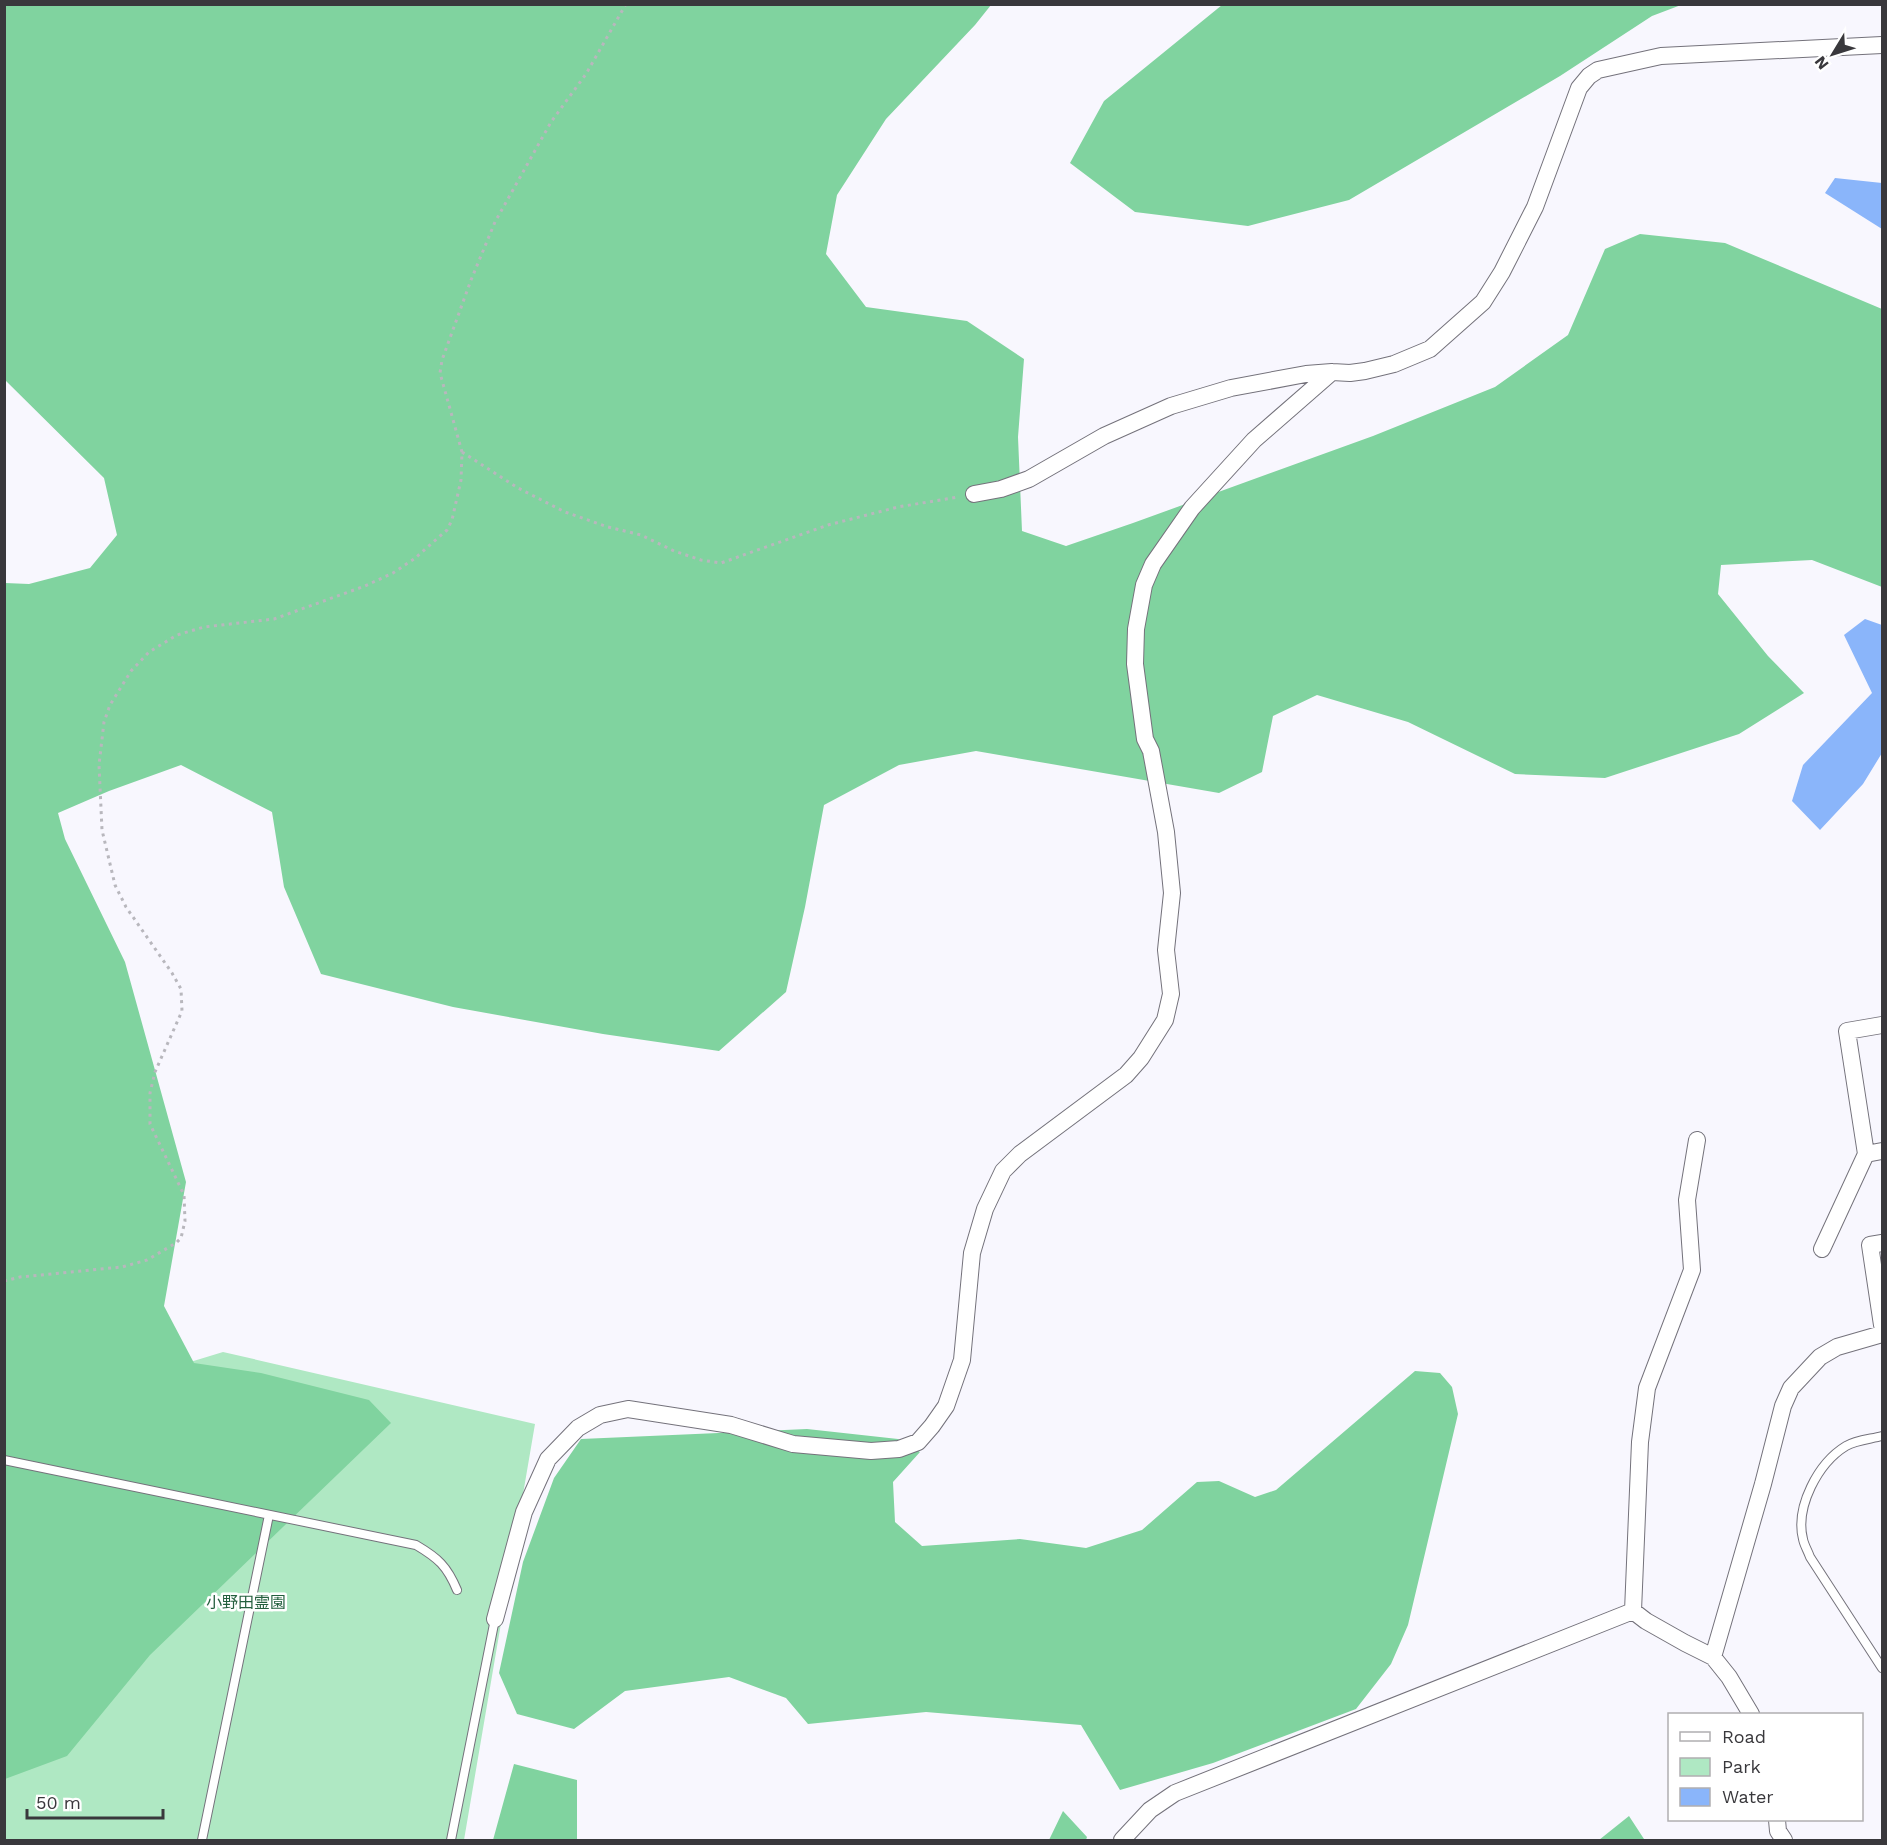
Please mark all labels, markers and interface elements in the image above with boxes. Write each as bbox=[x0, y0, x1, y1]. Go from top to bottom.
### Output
north arrow bbox=[1803, 24, 1863, 84]
text: N bbox=[1810, 52, 1833, 73]
park label: 小野田霊園 bbox=[206, 1593, 286, 1612]
legend bbox=[1668, 1713, 1863, 1821]
text: Road bbox=[1722, 1726, 1766, 1747]
text: Park bbox=[1722, 1756, 1761, 1777]
scale bar bbox=[27, 1782, 164, 1820]
text: Water bbox=[1722, 1786, 1774, 1807]
text: 50 m bbox=[36, 1792, 81, 1813]

